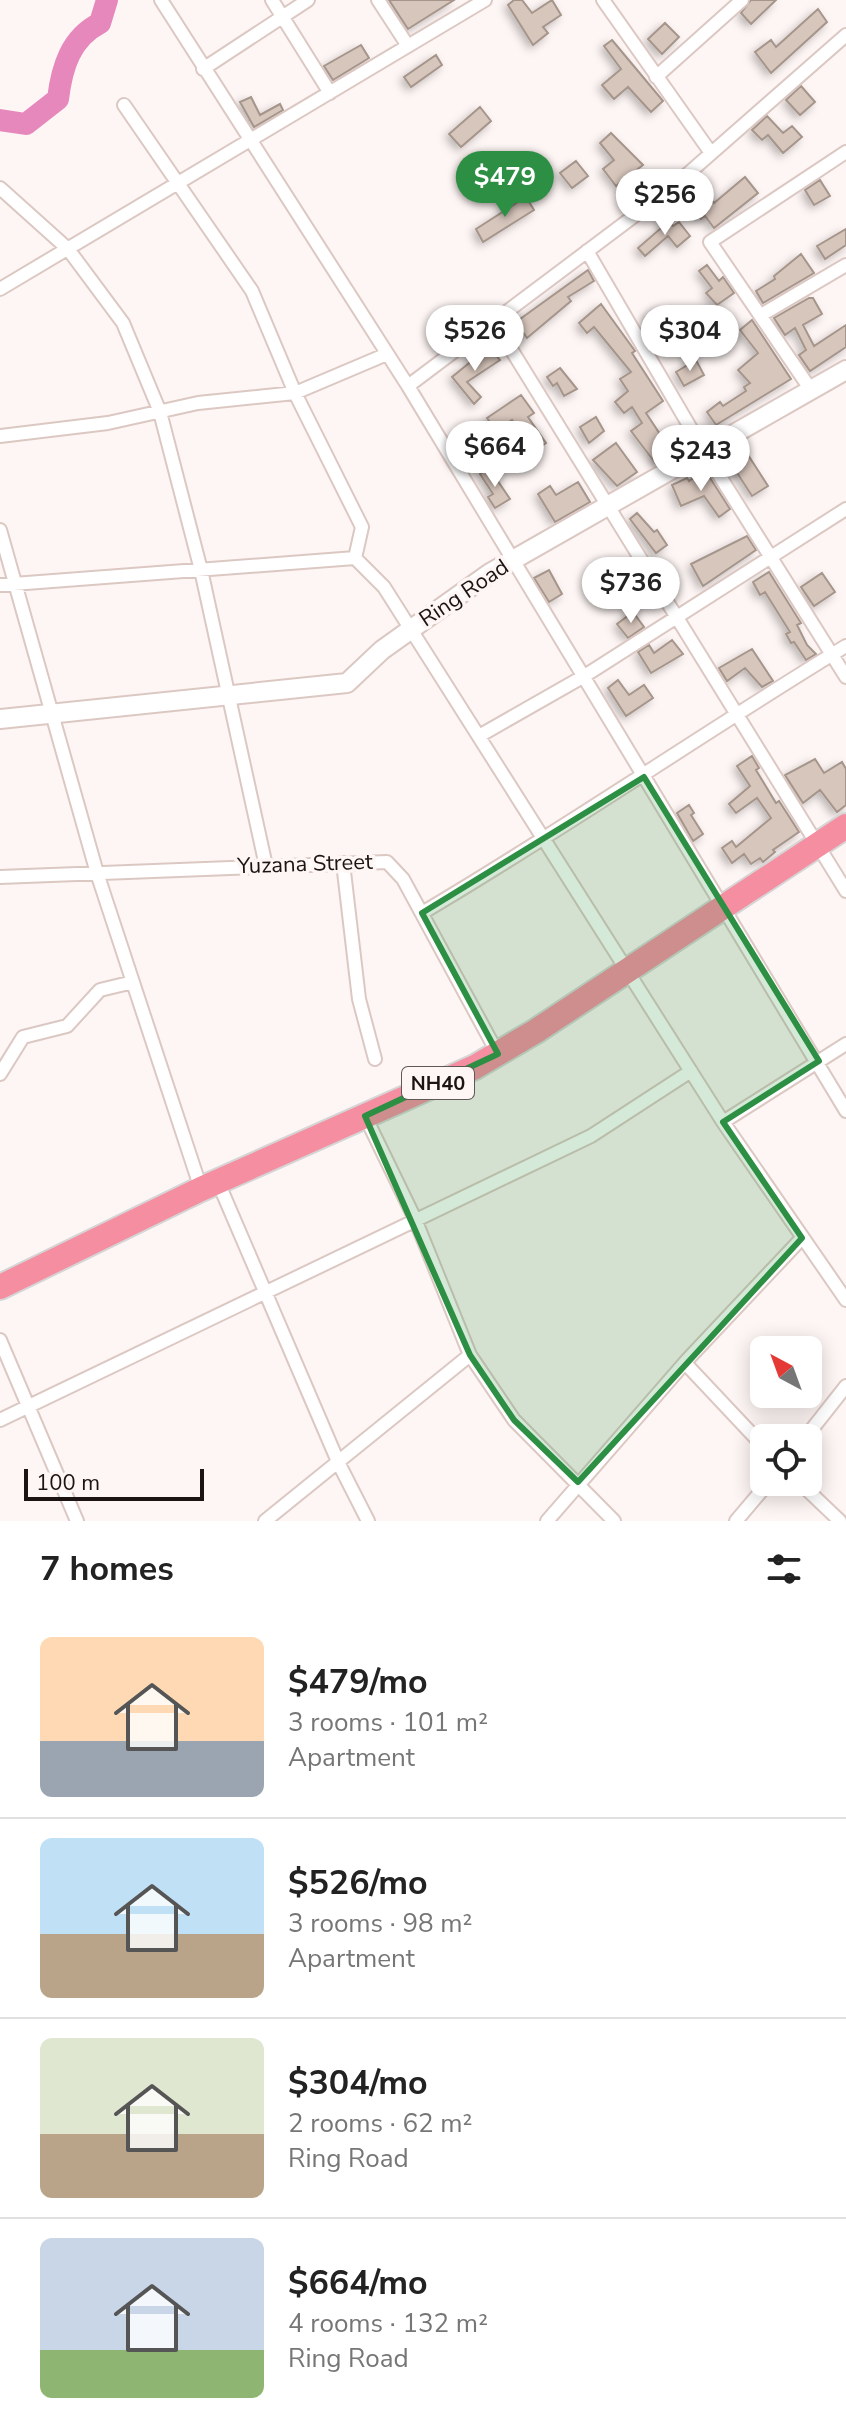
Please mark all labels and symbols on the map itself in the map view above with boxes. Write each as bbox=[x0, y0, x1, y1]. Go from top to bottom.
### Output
pin: $479 bbox=[458, 151, 552, 219]
pin: $256 bbox=[618, 169, 712, 237]
pin: $526 bbox=[428, 305, 522, 373]
pin: $304 bbox=[643, 305, 737, 373]
pin: $664 bbox=[448, 421, 542, 489]
pin: $243 bbox=[654, 425, 748, 493]
street label: Ring Road bbox=[413, 552, 515, 634]
pin: $736 bbox=[584, 557, 678, 625]
street label: Yuzana Street bbox=[236, 847, 373, 881]
road number: NH40 bbox=[402, 1067, 474, 1099]
north arrow bbox=[750, 1336, 822, 1408]
scale bar bbox=[24, 1465, 204, 1501]

